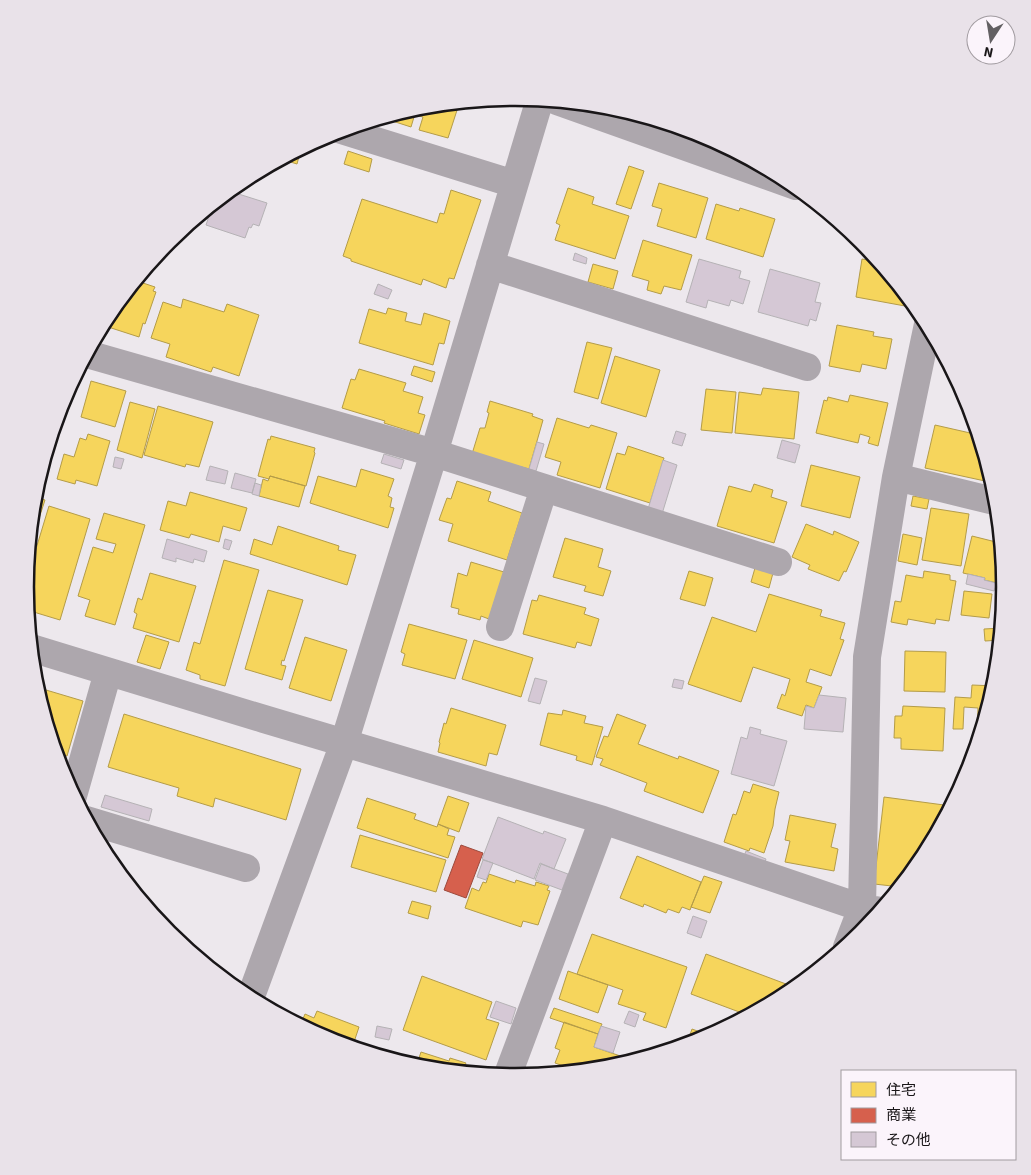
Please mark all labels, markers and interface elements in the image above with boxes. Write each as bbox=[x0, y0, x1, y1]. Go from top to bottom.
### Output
north arrow bbox=[966, 15, 1016, 65]
text: N bbox=[982, 41, 995, 62]
legend bbox=[841, 1070, 1016, 1160]
text: 住宅 bbox=[886, 1080, 916, 1101]
text: 商業 bbox=[886, 1105, 916, 1126]
text: その他 bbox=[886, 1130, 931, 1151]

